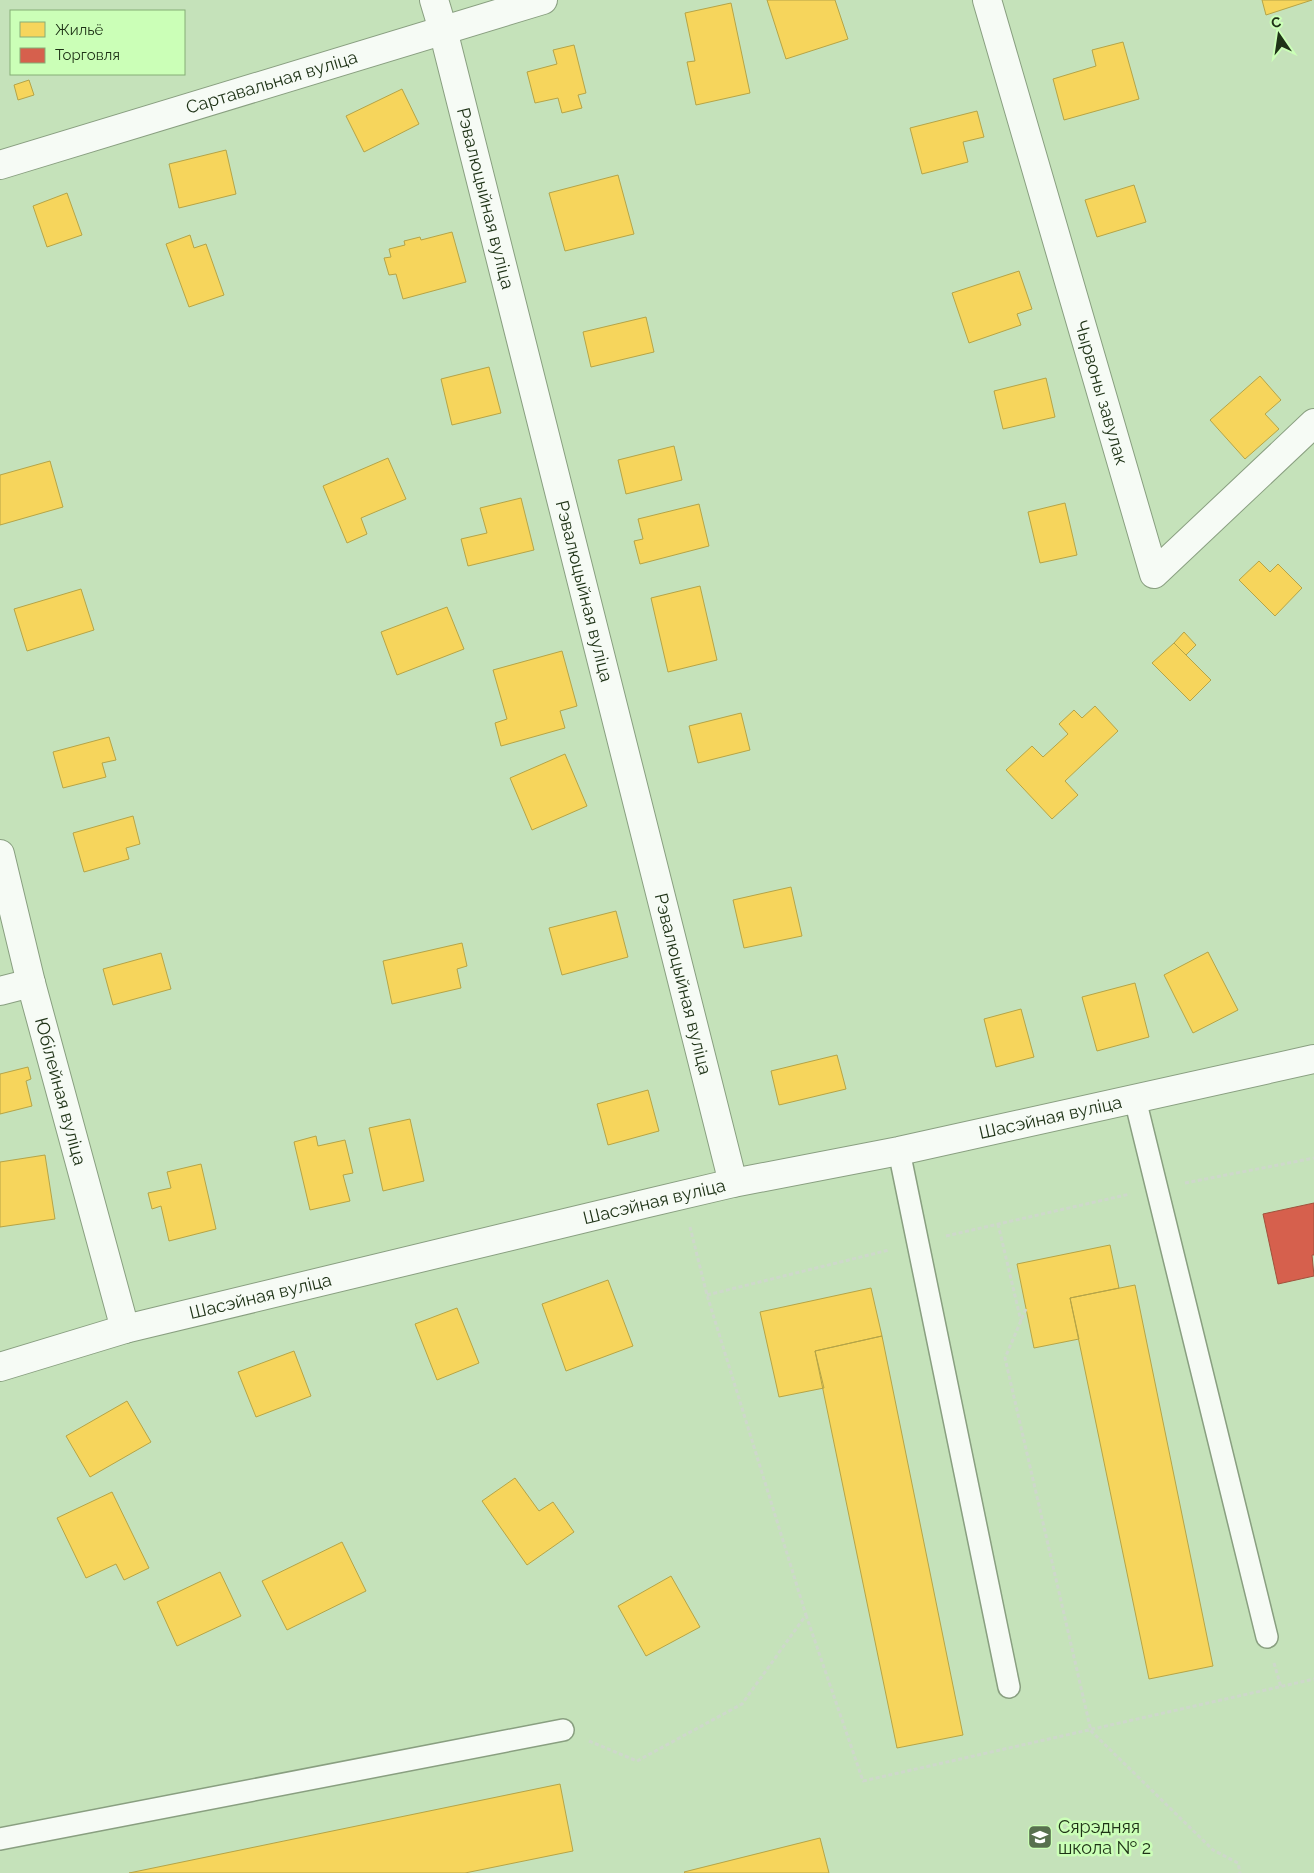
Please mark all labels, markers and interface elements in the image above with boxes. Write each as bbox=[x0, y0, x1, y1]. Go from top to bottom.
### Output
legend bbox=[10, 10, 185, 75]
north arrow bbox=[1254, 10, 1304, 60]
text: С bbox=[1270, 13, 1283, 31]
text: Жильё bbox=[55, 21, 104, 39]
text: Торговля bbox=[55, 46, 120, 64]
street label: Сартавальная вуліца bbox=[183, 46, 360, 118]
street label: Рэвалюцыйная вуліца bbox=[453, 105, 519, 291]
street label: Чырвоны завулак bbox=[1071, 318, 1133, 467]
street label: Рэвалюцыйная вуліца bbox=[552, 498, 618, 684]
street label: Рэвалюцыйная вуліца bbox=[651, 891, 716, 1077]
street label: Юбілейная вуліца bbox=[31, 1015, 91, 1167]
street label: Шасэйная вуліца bbox=[977, 1091, 1124, 1143]
street label: Шасэйная вуліца bbox=[581, 1174, 727, 1228]
street label: Шасэйная вуліца bbox=[187, 1269, 334, 1323]
place label: Сярэдняя школа № 2 bbox=[1058, 1816, 1151, 1858]
school or university icon: Сярэдняя школа № 2 bbox=[1027, 1824, 1053, 1850]

